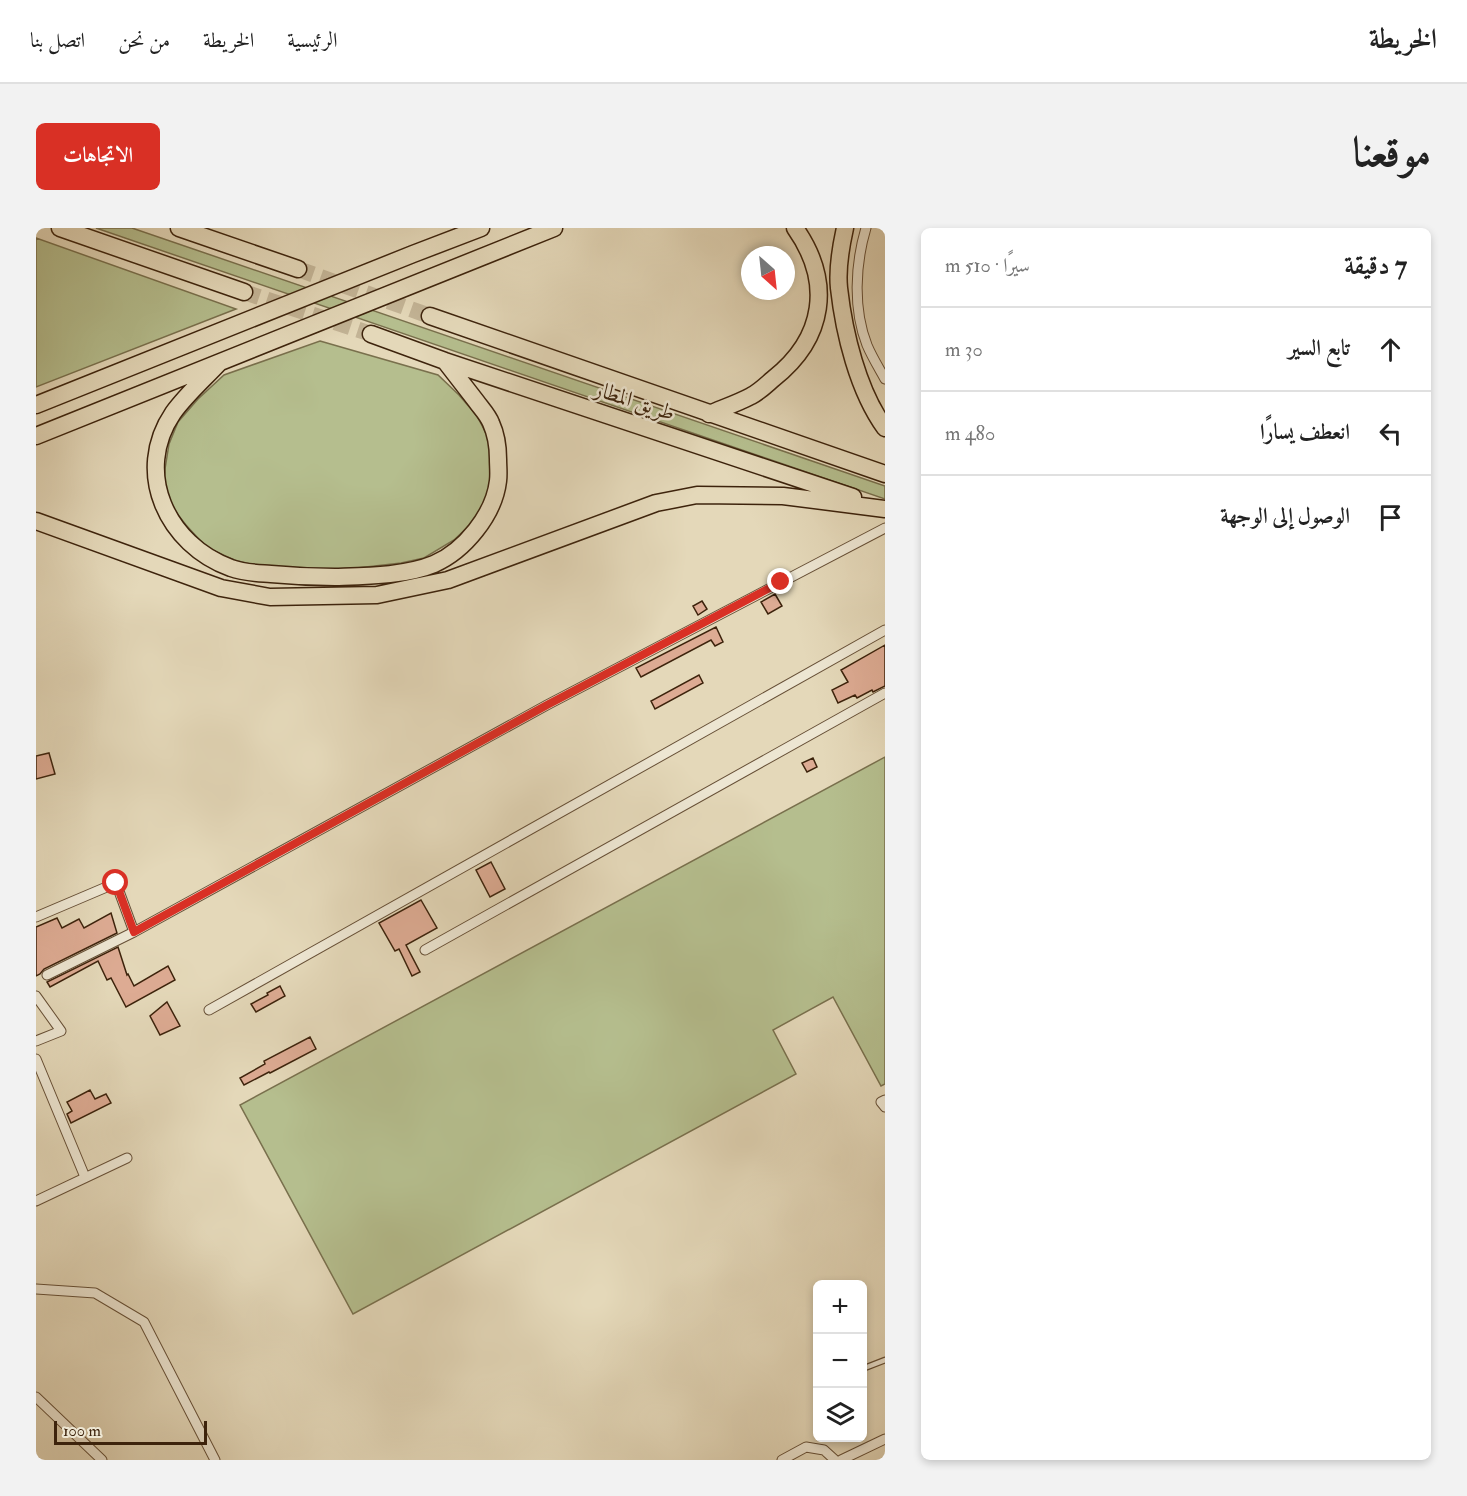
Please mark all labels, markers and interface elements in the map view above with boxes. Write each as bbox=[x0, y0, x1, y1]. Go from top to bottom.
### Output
text: الخريطة bbox=[1369, 22, 1437, 57]
text: اتصل بنا bbox=[30, 27, 85, 54]
text: من نحن bbox=[118, 27, 170, 54]
text: الخريطة bbox=[203, 27, 254, 54]
text: الرئيسية bbox=[287, 27, 338, 54]
button: الاتجاهات bbox=[36, 123, 160, 190]
text: موقعنا bbox=[1353, 127, 1431, 179]
north arrow bbox=[741, 246, 795, 300]
text: 7 دقيقة bbox=[1344, 250, 1407, 282]
text: سيرًا · 510 m bbox=[945, 253, 1030, 278]
icon: ahead bbox=[1374, 333, 1407, 366]
text: تابع السير bbox=[1288, 334, 1350, 362]
text: 30 m bbox=[945, 337, 983, 362]
street label: طريق المطار bbox=[589, 374, 679, 427]
icon: left bbox=[1374, 417, 1407, 450]
text: انعطف يسارًا bbox=[1260, 418, 1350, 446]
text: 480 m bbox=[945, 421, 995, 446]
icon: arrive bbox=[1374, 501, 1407, 534]
text: الوصول إلى الوجهة bbox=[1220, 502, 1350, 530]
route end bbox=[767, 568, 793, 594]
route start bbox=[102, 869, 128, 895]
map controls bbox=[813, 1280, 867, 1442]
button: + bbox=[813, 1280, 867, 1334]
button: − bbox=[813, 1334, 867, 1388]
button: layers bbox=[813, 1388, 867, 1442]
scale bar bbox=[54, 1418, 207, 1446]
text: 100 m bbox=[63, 1421, 101, 1441]

